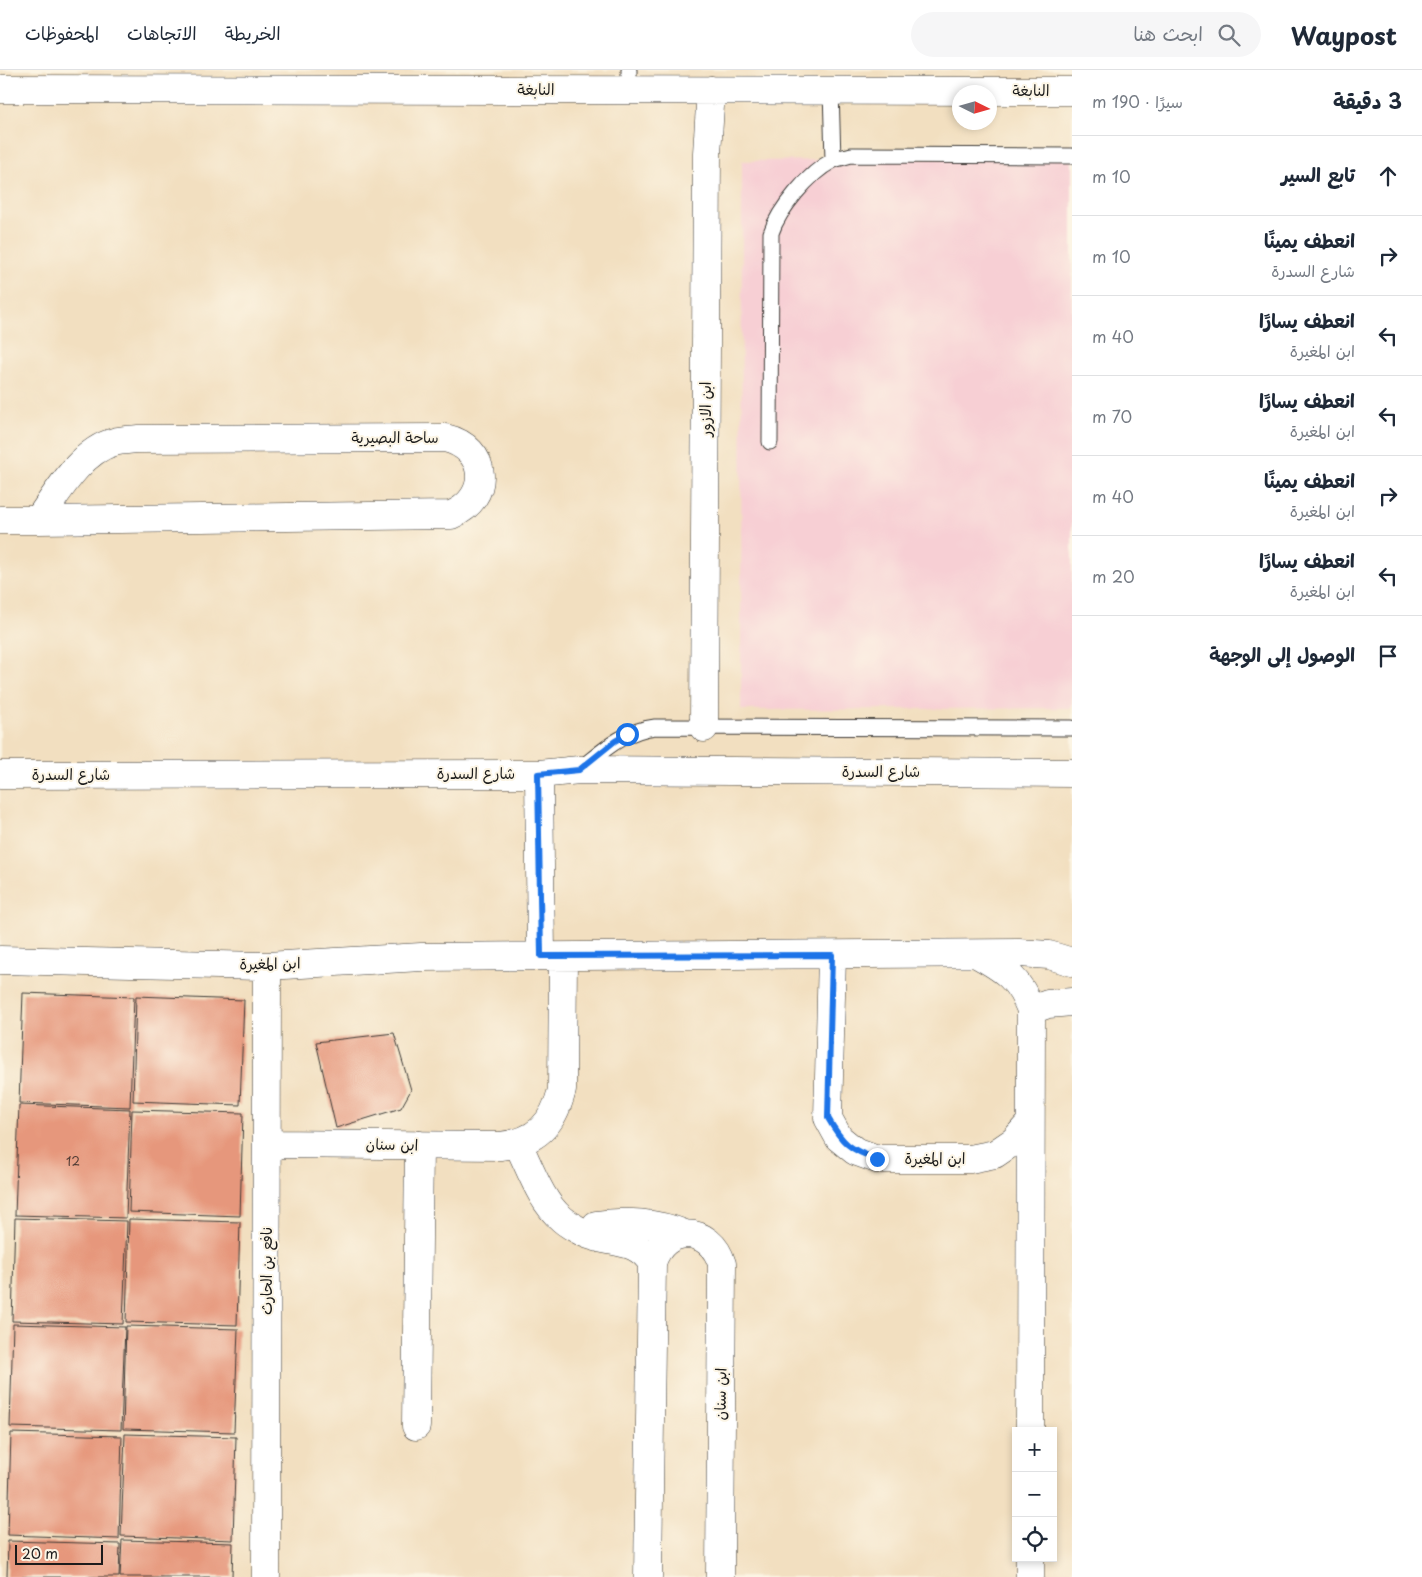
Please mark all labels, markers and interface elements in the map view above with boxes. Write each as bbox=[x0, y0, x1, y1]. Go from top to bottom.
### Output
search box bbox=[911, 12, 1261, 57]
text: Waypost bbox=[1291, 17, 1397, 53]
text: المحفوظات bbox=[25, 19, 99, 46]
text: الاتجاهات bbox=[127, 19, 197, 46]
text: الخريطة bbox=[225, 19, 281, 46]
text: ابحث هنا bbox=[1133, 19, 1203, 47]
icon: search bbox=[1215, 21, 1243, 49]
street label: النابغة bbox=[518, 77, 554, 100]
street label: النابغة bbox=[1013, 78, 1049, 101]
text: 3 دقيقة bbox=[1333, 84, 1402, 116]
north arrow bbox=[952, 85, 997, 130]
text: سيرًا · 190 m bbox=[1092, 89, 1183, 113]
text: تابع السير bbox=[1281, 160, 1355, 188]
icon: ahead bbox=[1374, 162, 1402, 190]
text: 10 m bbox=[1092, 164, 1131, 188]
text: انعطف يمينًا bbox=[1264, 226, 1355, 254]
icon: right bbox=[1374, 242, 1402, 270]
text: 10 m bbox=[1092, 244, 1131, 268]
text: شارع السدرة bbox=[1271, 258, 1355, 282]
text: انعطف يسارًا bbox=[1259, 306, 1355, 334]
icon: left bbox=[1374, 322, 1402, 350]
text: 40 m bbox=[1092, 324, 1134, 348]
text: ابن المغيرة bbox=[1290, 338, 1355, 362]
street label: ابن الازور bbox=[693, 381, 716, 438]
text: انعطف يسارًا bbox=[1259, 386, 1355, 414]
icon: left bbox=[1374, 402, 1402, 430]
text: 70 m bbox=[1092, 404, 1132, 428]
text: ابن المغيرة bbox=[1290, 418, 1355, 442]
street label: ساحة البصيرية bbox=[351, 425, 439, 448]
text: انعطف يمينًا bbox=[1264, 466, 1355, 494]
icon: right bbox=[1374, 482, 1402, 510]
text: 40 m bbox=[1092, 484, 1134, 508]
text: ابن المغيرة bbox=[1290, 498, 1355, 522]
text: انعطف يسارًا bbox=[1259, 546, 1355, 574]
icon: left bbox=[1374, 562, 1402, 590]
text: 20 m bbox=[1092, 564, 1135, 588]
text: ابن المغيرة bbox=[1290, 578, 1355, 602]
text: الوصول إلى الوجهة bbox=[1209, 640, 1355, 668]
icon: arrive bbox=[1374, 642, 1402, 670]
route start bbox=[616, 723, 639, 746]
street label: شارع السدرة bbox=[842, 759, 920, 782]
street label: شارع السدرة bbox=[437, 761, 515, 784]
street label: شارع السدرة bbox=[32, 762, 110, 785]
street label: ابن المغيرة bbox=[239, 950, 301, 975]
street label: ابن سنان bbox=[365, 1132, 419, 1155]
street label: ابن المغيرة bbox=[904, 1146, 966, 1169]
route end bbox=[866, 1148, 889, 1171]
house number: 12 bbox=[66, 1152, 80, 1170]
street label: نافع بن الحارث bbox=[254, 1227, 278, 1315]
street label: ابن سنان bbox=[708, 1367, 731, 1421]
map controls bbox=[1012, 1427, 1057, 1562]
button: + bbox=[1012, 1427, 1057, 1472]
button: − bbox=[1012, 1472, 1057, 1517]
button: locate bbox=[1012, 1517, 1057, 1562]
scale bar bbox=[15, 1542, 102, 1565]
text: 20 m bbox=[22, 1543, 58, 1564]

